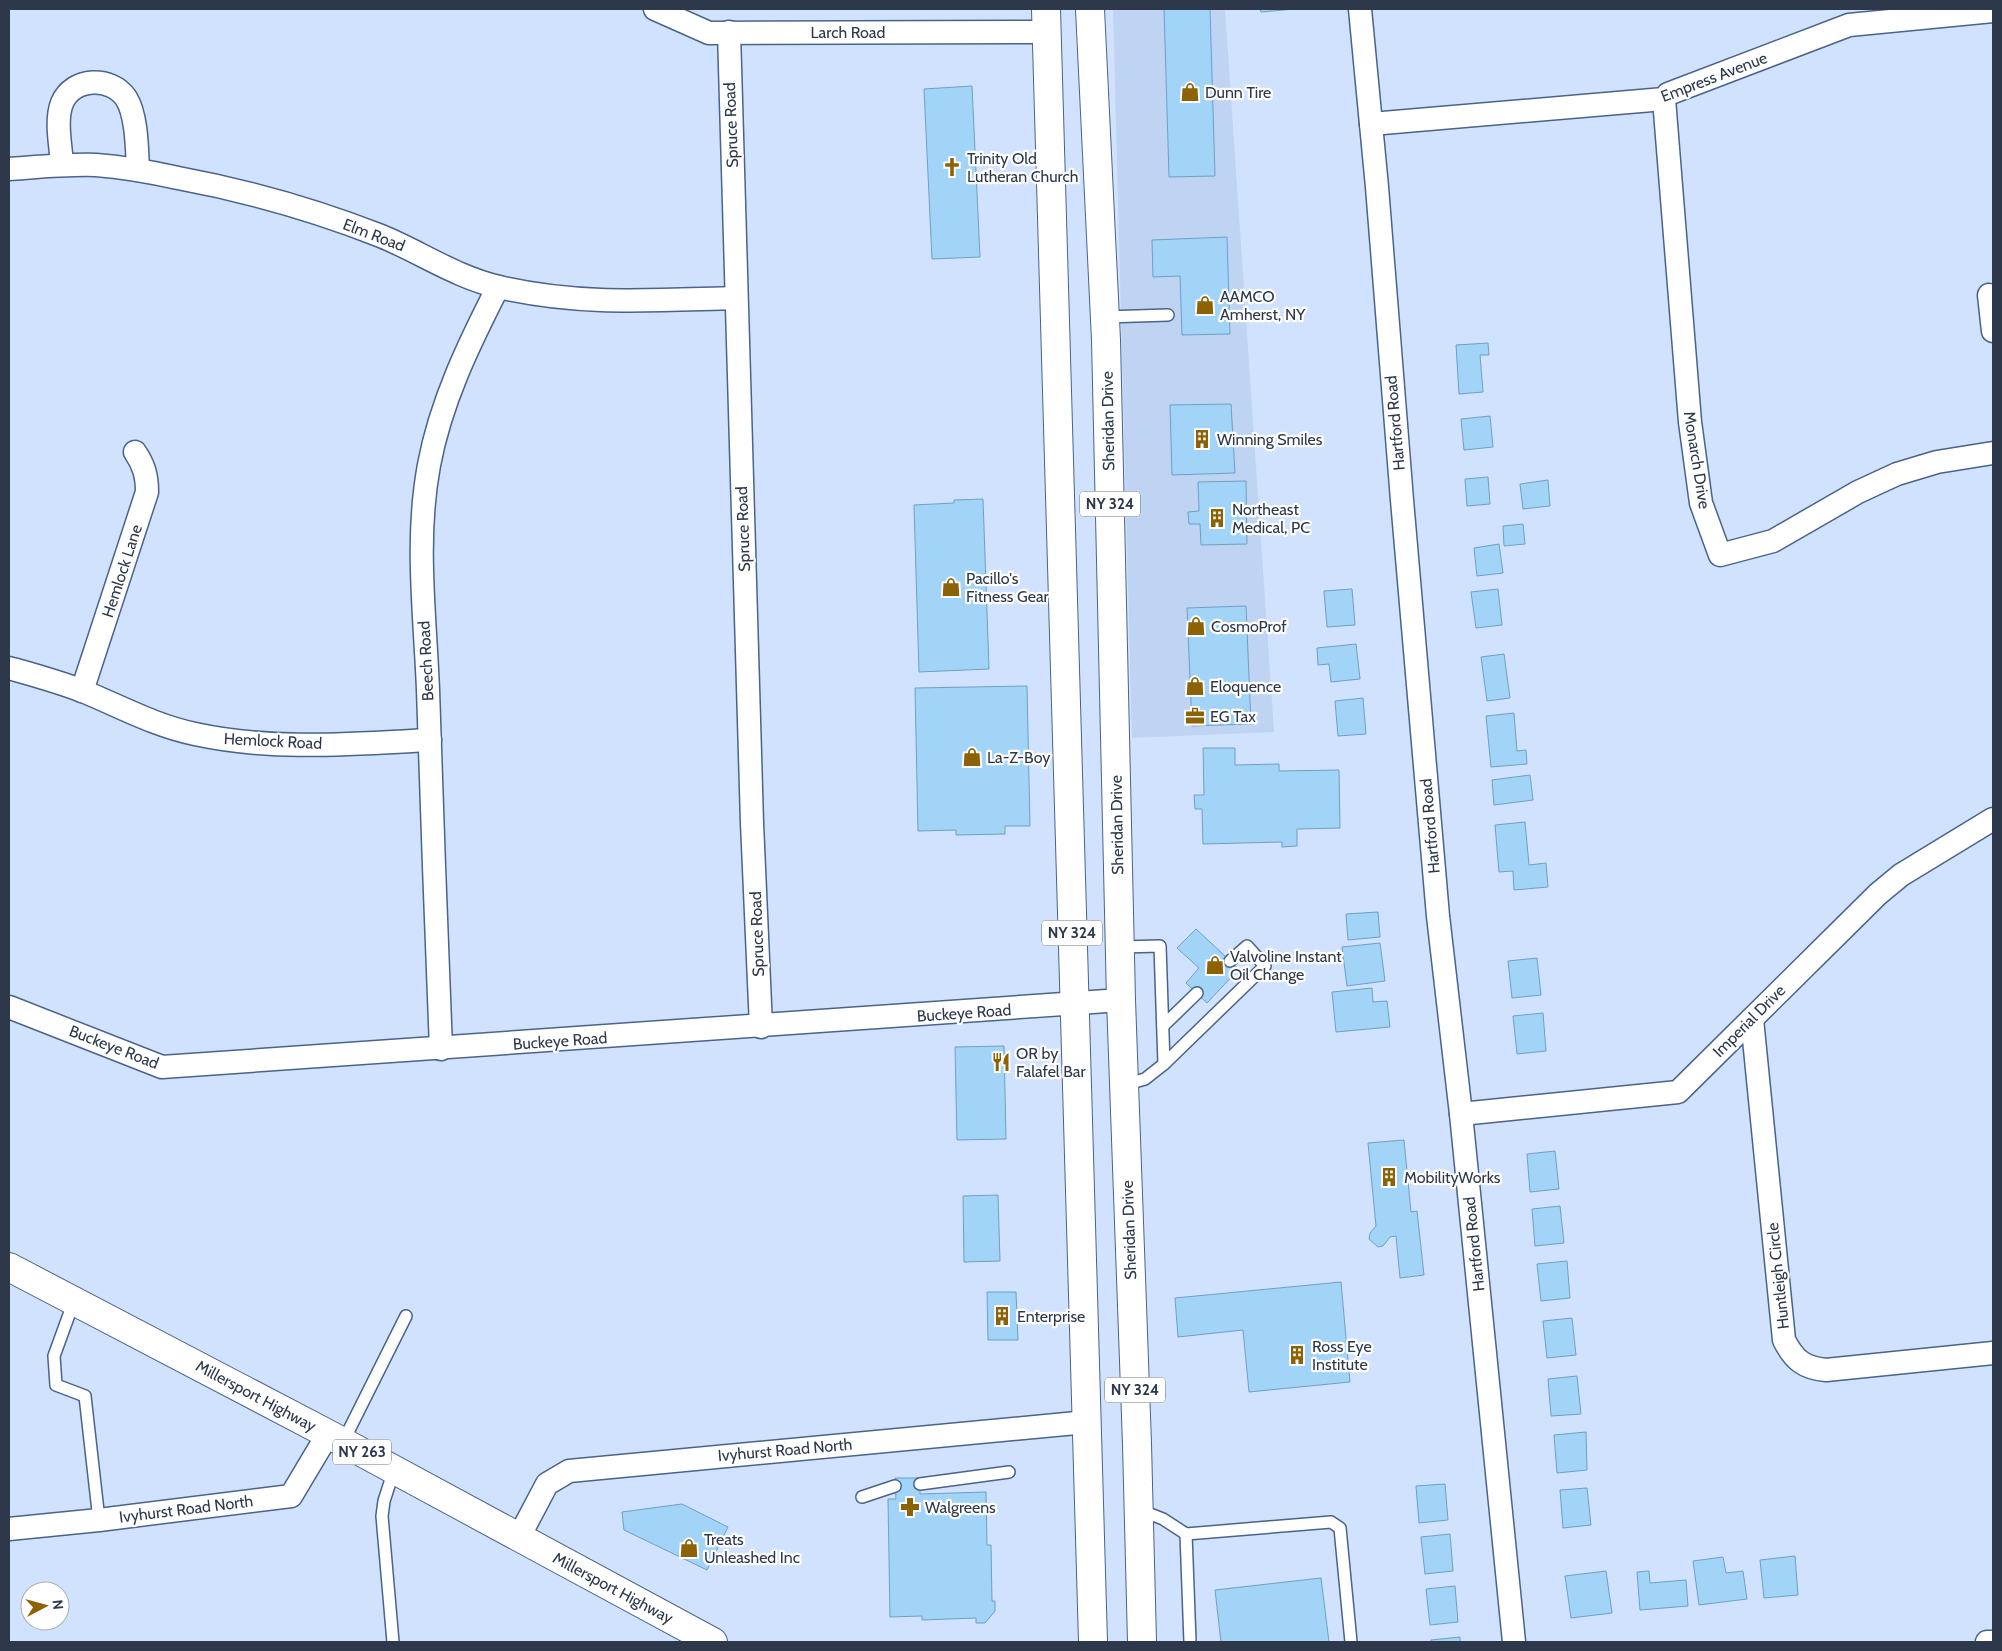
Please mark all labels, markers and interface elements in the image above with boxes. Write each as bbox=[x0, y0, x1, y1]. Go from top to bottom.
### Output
street label: Larch Road bbox=[811, 23, 885, 42]
street label: Empress Avenue bbox=[1658, 48, 1770, 106]
shop icon: Dunn Tire bbox=[1179, 81, 1201, 103]
street label: Spruce Road bbox=[720, 82, 742, 168]
place label: Dunn Tire bbox=[1205, 83, 1271, 102]
place label: Trinity Old Lutheran Church bbox=[967, 149, 1078, 186]
church icon: Trinity Old Lutheran Church bbox=[941, 156, 963, 178]
street label: Elm Road bbox=[340, 214, 408, 256]
place label: AAMCO Amherst, NY bbox=[1220, 287, 1306, 324]
shop icon: AAMCO Amherst, NY bbox=[1194, 294, 1216, 316]
street label: Sheridan Drive bbox=[1098, 371, 1118, 471]
street label: Hartford Road bbox=[1381, 375, 1409, 471]
street label: Monarch Drive bbox=[1680, 410, 1714, 510]
building icon: Winning Smiles bbox=[1191, 428, 1213, 450]
place label: Winning Smiles bbox=[1217, 430, 1323, 449]
street label: Spruce Road bbox=[732, 486, 754, 572]
road number: NY 324 bbox=[1080, 492, 1140, 516]
place label: Northeast Medical, PC bbox=[1232, 500, 1310, 537]
building icon: Northeast Medical, PC bbox=[1206, 507, 1228, 529]
street label: Hemlock Lane bbox=[98, 522, 146, 620]
place label: Pacillo's Fitness Gear bbox=[966, 569, 1050, 606]
shop icon: Pacillo's Fitness Gear bbox=[940, 576, 962, 598]
shop icon: CosmoProf bbox=[1185, 615, 1207, 637]
place label: CosmoProf bbox=[1211, 617, 1287, 636]
street label: Beech Road bbox=[414, 620, 438, 702]
shop icon: Eloquence bbox=[1184, 675, 1206, 697]
place label: Eloquence bbox=[1210, 677, 1281, 696]
office icon: EG Tax bbox=[1184, 705, 1206, 727]
place label: EG Tax bbox=[1210, 707, 1256, 726]
street label: Hemlock Road bbox=[223, 729, 323, 753]
shop icon: La-Z-Boy bbox=[961, 746, 983, 768]
place label: La-Z-Boy bbox=[987, 748, 1050, 767]
street label: Sheridan Drive bbox=[1107, 775, 1127, 875]
street label: Hartford Road bbox=[1416, 778, 1444, 874]
street label: Spruce Road bbox=[746, 891, 768, 977]
road number: NY 324 bbox=[1042, 920, 1102, 946]
place label: Valvoline Instant Oil Change bbox=[1230, 947, 1342, 984]
shop icon: Valvoline Instant Oil Change bbox=[1204, 954, 1226, 976]
street label: Imperial Drive bbox=[1709, 981, 1789, 1061]
street label: Buckeye Road bbox=[916, 1000, 1012, 1026]
street label: Buckeye Road bbox=[66, 1021, 162, 1073]
street label: Buckeye Road bbox=[512, 1028, 608, 1054]
place label: OR by Falafel Bar bbox=[1016, 1044, 1086, 1081]
restaurant icon: OR by Falafel Bar bbox=[990, 1051, 1012, 1073]
building icon: MobilityWorks bbox=[1378, 1166, 1400, 1188]
place label: MobilityWorks bbox=[1404, 1168, 1501, 1187]
street label: Sheridan Drive bbox=[1118, 1180, 1140, 1280]
street label: Hartford Road bbox=[1460, 1196, 1488, 1292]
street label: Huntleigh Circle bbox=[1763, 1222, 1793, 1330]
building icon: Enterprise bbox=[991, 1305, 1013, 1327]
place label: Enterprise bbox=[1017, 1307, 1085, 1326]
place label: Ross Eye Institute bbox=[1312, 1337, 1372, 1374]
building icon: Ross Eye Institute bbox=[1286, 1344, 1308, 1366]
street label: Millersport Highway bbox=[193, 1356, 319, 1436]
road number: NY 324 bbox=[1105, 1378, 1165, 1402]
street label: Ivyhurst Road North bbox=[717, 1435, 853, 1465]
road number: NY 263 bbox=[333, 1440, 391, 1464]
street label: Ivyhurst Road North bbox=[118, 1491, 254, 1527]
pharmacy icon: Walgreens bbox=[899, 1496, 921, 1518]
place label: Walgreens bbox=[925, 1498, 996, 1517]
place label: Treats Unleashed Inc bbox=[704, 1530, 800, 1567]
shop icon: Treats Unleashed Inc bbox=[678, 1537, 700, 1559]
street label: Millersport Highway bbox=[550, 1548, 676, 1628]
north arrow bbox=[20, 1581, 70, 1631]
text: N bbox=[48, 1599, 67, 1611]

